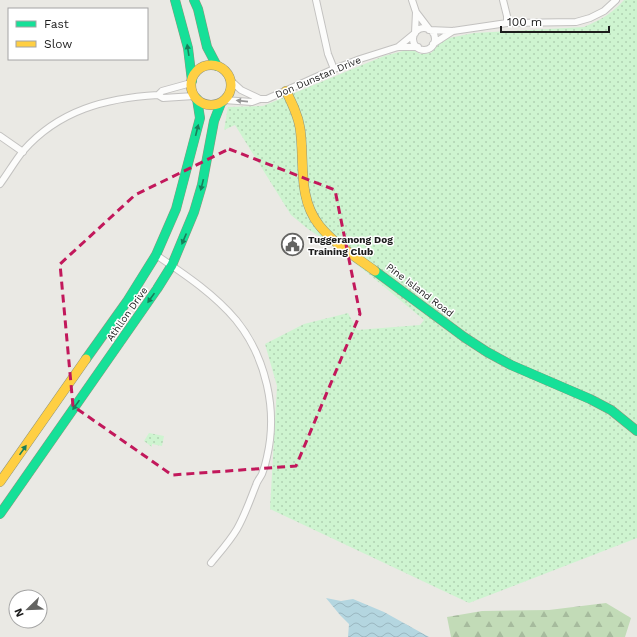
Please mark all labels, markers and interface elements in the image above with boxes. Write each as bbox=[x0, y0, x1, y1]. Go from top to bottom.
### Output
legend bbox=[8, 8, 148, 60]
scale bar bbox=[501, 8, 609, 34]
text: 100 m bbox=[507, 15, 542, 29]
text: Fast bbox=[44, 17, 69, 31]
text: Slow bbox=[44, 37, 72, 51]
one-way arrow bbox=[185, 44, 191, 56]
street label: Don Dunstan Drive bbox=[274, 54, 363, 100]
one-way arrow bbox=[236, 98, 248, 104]
one-way arrow bbox=[194, 124, 200, 136]
one-way arrow bbox=[198, 179, 204, 191]
public building icon: Tuggeranong Dog Training Club bbox=[280, 232, 306, 258]
one-way arrow bbox=[180, 234, 186, 246]
place label: Tuggeranong Dog Training Club bbox=[308, 234, 393, 257]
street label: Pine Island Road bbox=[384, 261, 456, 319]
street label: Athllon Drive bbox=[104, 285, 150, 343]
one-way arrow bbox=[147, 293, 155, 304]
one-way arrow bbox=[72, 400, 80, 410]
one-way arrow bbox=[18, 445, 26, 455]
north arrow bbox=[8, 589, 48, 629]
text: N bbox=[12, 606, 27, 619]

